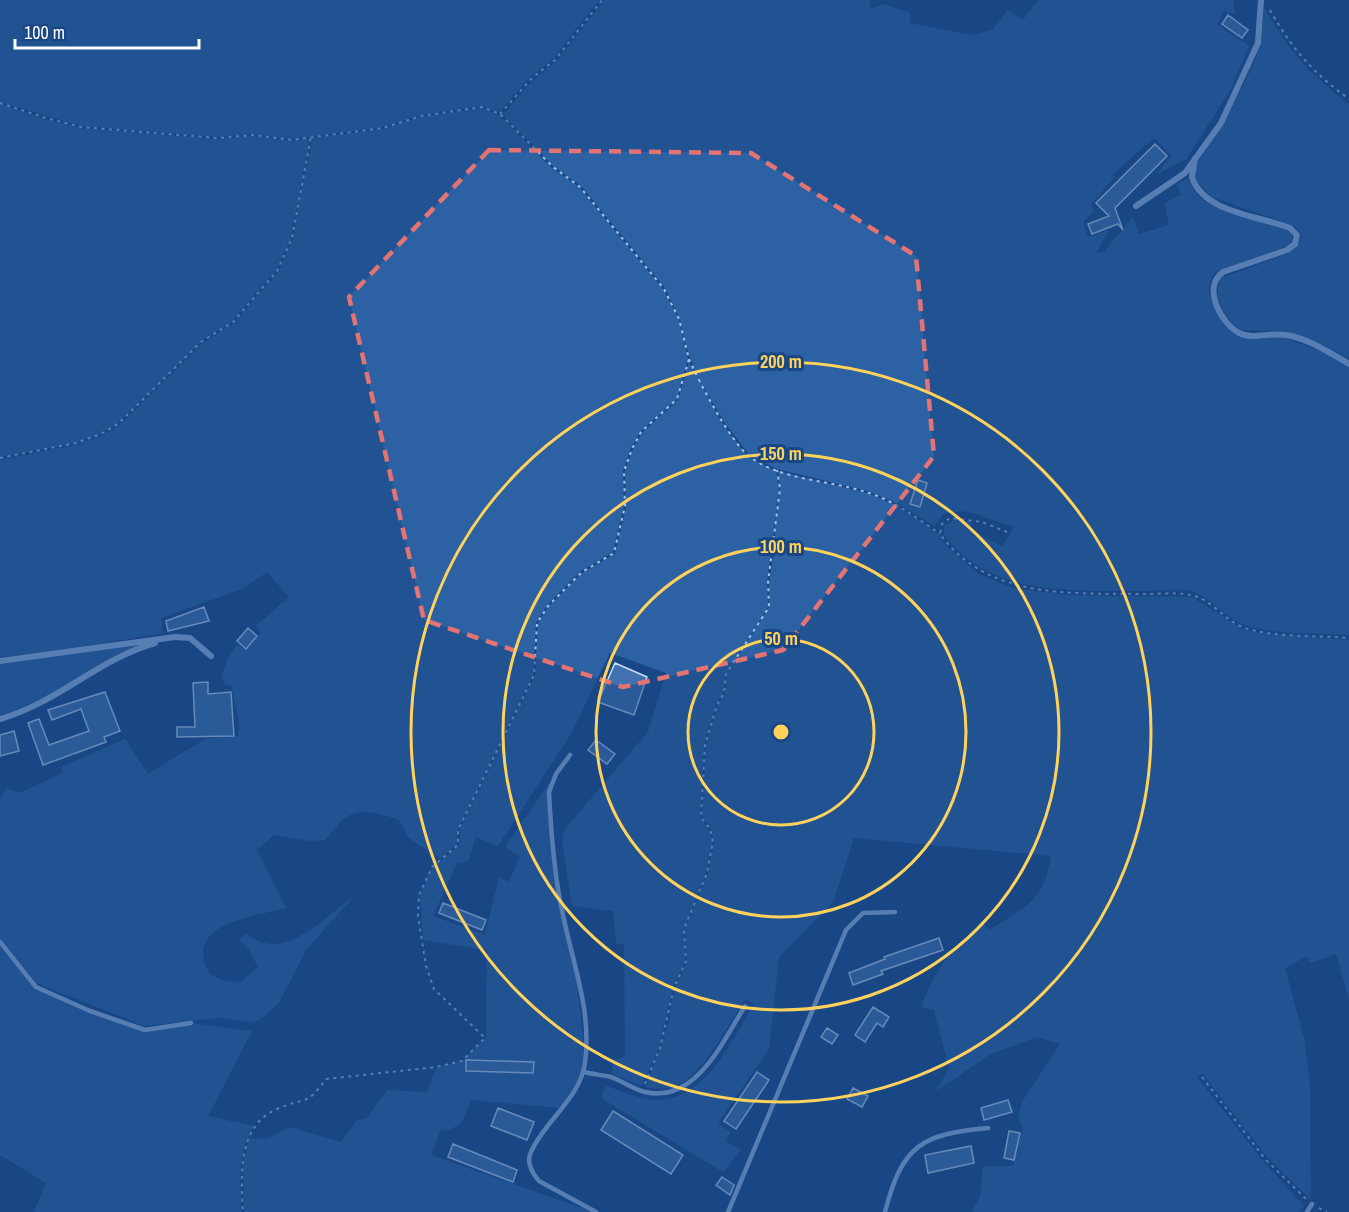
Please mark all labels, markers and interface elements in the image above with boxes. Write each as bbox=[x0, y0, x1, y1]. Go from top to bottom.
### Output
scale bar bbox=[15, 12, 200, 50]
text: 100 m bbox=[24, 20, 65, 45]
text: 200 m bbox=[760, 349, 802, 374]
text: 150 m bbox=[760, 441, 802, 466]
text: 100 m bbox=[760, 534, 802, 559]
text: 50 m bbox=[764, 626, 798, 651]
centre of rings bbox=[771, 722, 791, 742]

